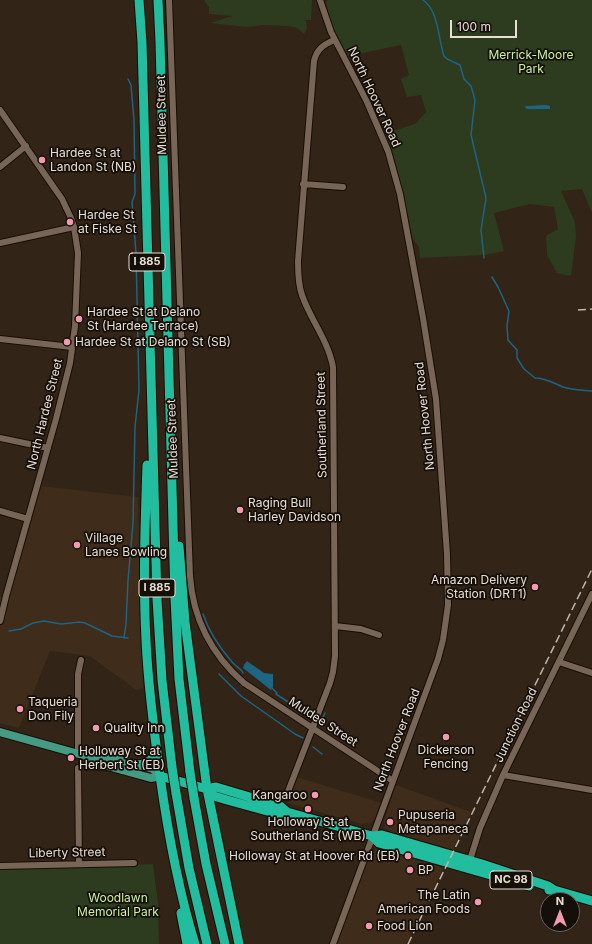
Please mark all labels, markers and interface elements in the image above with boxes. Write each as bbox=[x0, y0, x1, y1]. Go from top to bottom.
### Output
scale bar bbox=[452, 12, 519, 38]
text: 100 m bbox=[457, 19, 491, 34]
street label: North Hoover Road bbox=[344, 45, 404, 149]
park label: Merrick-Moore Park bbox=[488, 48, 574, 76]
street label: Muldee Street bbox=[154, 75, 170, 155]
place label: Hardee St at Landon St (NB) bbox=[50, 146, 136, 174]
marker: Hardee St at Landon St (NB) bbox=[37, 155, 47, 165]
place label: Hardee St at Fiske St bbox=[78, 208, 137, 236]
marker: Hardee St at Fiske St bbox=[65, 217, 75, 227]
road number: I 885 bbox=[129, 253, 165, 271]
place label: Hardee St at Delano St (Hardee Terrace) bbox=[87, 305, 200, 333]
marker: Hardee St at Delano St (Hardee Terrace) bbox=[74, 314, 84, 324]
place label: Hardee St at Delano St (SB) bbox=[75, 335, 231, 349]
marker: Hardee St at Delano St (SB) bbox=[62, 337, 72, 347]
street label: North Hardee Street bbox=[24, 357, 66, 471]
street label: North Hoover Road bbox=[412, 361, 438, 471]
street label: Southerland Street bbox=[314, 372, 330, 478]
street label: Muldee Street bbox=[164, 399, 182, 479]
place label: Raging Bull Harley Davidson bbox=[248, 496, 341, 524]
marker: Raging Bull Harley Davidson bbox=[235, 505, 245, 515]
place label: Village Lanes Bowling bbox=[85, 531, 167, 559]
marker: Village Lanes Bowling bbox=[72, 540, 82, 550]
place label: Amazon Delivery Station (DRT1) bbox=[431, 573, 527, 601]
road number: I 885 bbox=[139, 579, 175, 597]
marker: Amazon Delivery Station (DRT1) bbox=[530, 582, 540, 592]
street label: Junction Road bbox=[492, 685, 540, 765]
street label: North Hoover Road bbox=[371, 687, 423, 793]
street label: Muldee Street bbox=[286, 694, 360, 750]
place label: Taqueria Don Fily bbox=[28, 695, 77, 723]
marker: Taqueria Don Fily bbox=[15, 704, 25, 714]
place label: Quality Inn bbox=[104, 721, 165, 735]
marker: Quality Inn bbox=[91, 723, 101, 733]
marker: Dickerson Fencing bbox=[441, 732, 451, 742]
place label: Dickerson Fencing bbox=[418, 743, 474, 771]
place label: Holloway St at Herbert St (EB) bbox=[79, 744, 165, 772]
marker: Holloway St at Herbert St (EB) bbox=[66, 753, 76, 763]
place label: Kangaroo bbox=[252, 788, 307, 802]
marker: Kangaroo bbox=[310, 790, 320, 800]
marker: Holloway St at Southerland St (WB) bbox=[303, 804, 313, 814]
place label: Pupuseria Metapaneca bbox=[398, 808, 469, 836]
place label: Holloway St at Southerland St (WB) bbox=[250, 815, 366, 843]
marker: Pupuseria Metapaneca bbox=[385, 817, 395, 827]
street label: Liberty Street bbox=[28, 845, 106, 861]
place label: Holloway St at Hoover Rd (EB) bbox=[229, 849, 400, 863]
marker: Holloway St at Hoover Rd (EB) bbox=[403, 851, 413, 861]
place label: BP bbox=[418, 863, 434, 877]
marker: BP bbox=[405, 865, 415, 875]
road number: NC 98 bbox=[490, 871, 532, 889]
place label: The Latin American Foods bbox=[378, 888, 470, 916]
park label: Woodlawn Memorial Park bbox=[77, 891, 159, 919]
north arrow bbox=[540, 892, 580, 932]
text: N bbox=[556, 894, 564, 908]
marker: The Latin American Foods bbox=[473, 897, 483, 907]
place label: Food Lion bbox=[377, 919, 433, 933]
marker: Food Lion bbox=[364, 921, 374, 931]

